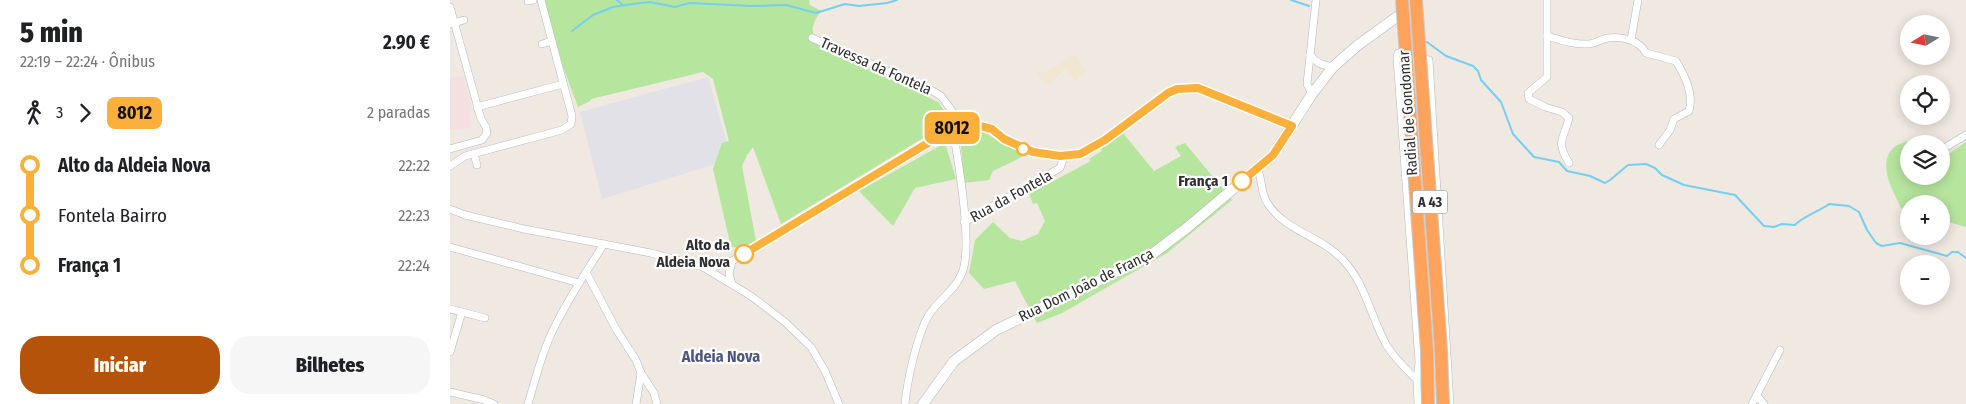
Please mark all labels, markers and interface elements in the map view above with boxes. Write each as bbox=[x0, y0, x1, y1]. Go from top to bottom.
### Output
north arrow bbox=[1900, 15, 1950, 65]
map controls bbox=[1900, 15, 1950, 305]
text: 5 min bbox=[20, 16, 83, 49]
text: 2.90 € bbox=[383, 31, 430, 54]
street label: Travessa da Fontela bbox=[818, 33, 934, 99]
street label: Radial de Gondomar bbox=[1395, 49, 1421, 176]
text: 22:19 – 22:24 · Ônibus bbox=[20, 52, 155, 71]
button: locate bbox=[1900, 75, 1950, 125]
icon: walk bbox=[20, 99, 48, 127]
icon: forward bbox=[71, 99, 99, 127]
text: 8012 bbox=[117, 102, 152, 124]
text: 3 bbox=[56, 103, 63, 122]
text: 2 paradas bbox=[367, 103, 430, 122]
line badge: 8012 bbox=[917, 112, 987, 144]
text: 8012 bbox=[935, 117, 969, 139]
button: layers bbox=[1900, 135, 1950, 185]
unlabelled marker bbox=[1016, 142, 1030, 156]
text: Alto da Aldeia Nova bbox=[58, 154, 211, 177]
text: 22:22 bbox=[398, 156, 430, 175]
street label: Rua da Fontela bbox=[967, 166, 1055, 226]
marker: França 1 bbox=[1232, 171, 1252, 191]
place label: França 1 bbox=[1178, 172, 1228, 191]
road number: A 43 bbox=[1412, 190, 1448, 213]
button: + bbox=[1900, 195, 1950, 245]
text: Fontela Bairro bbox=[58, 204, 167, 227]
text: 22:23 bbox=[398, 206, 430, 225]
place label: Alto da Aldeia Nova bbox=[655, 236, 731, 271]
marker: Alto da Aldeia Nova bbox=[734, 244, 754, 264]
street label: Rua Dom João de França bbox=[1016, 245, 1156, 325]
text: França 1 bbox=[58, 254, 121, 277]
button: − bbox=[1900, 255, 1950, 305]
text: 22:24 bbox=[398, 256, 430, 275]
button: Iniciar bbox=[20, 336, 220, 394]
button: Bilhetes bbox=[230, 336, 430, 394]
district label: Aldeia Nova bbox=[681, 347, 760, 366]

